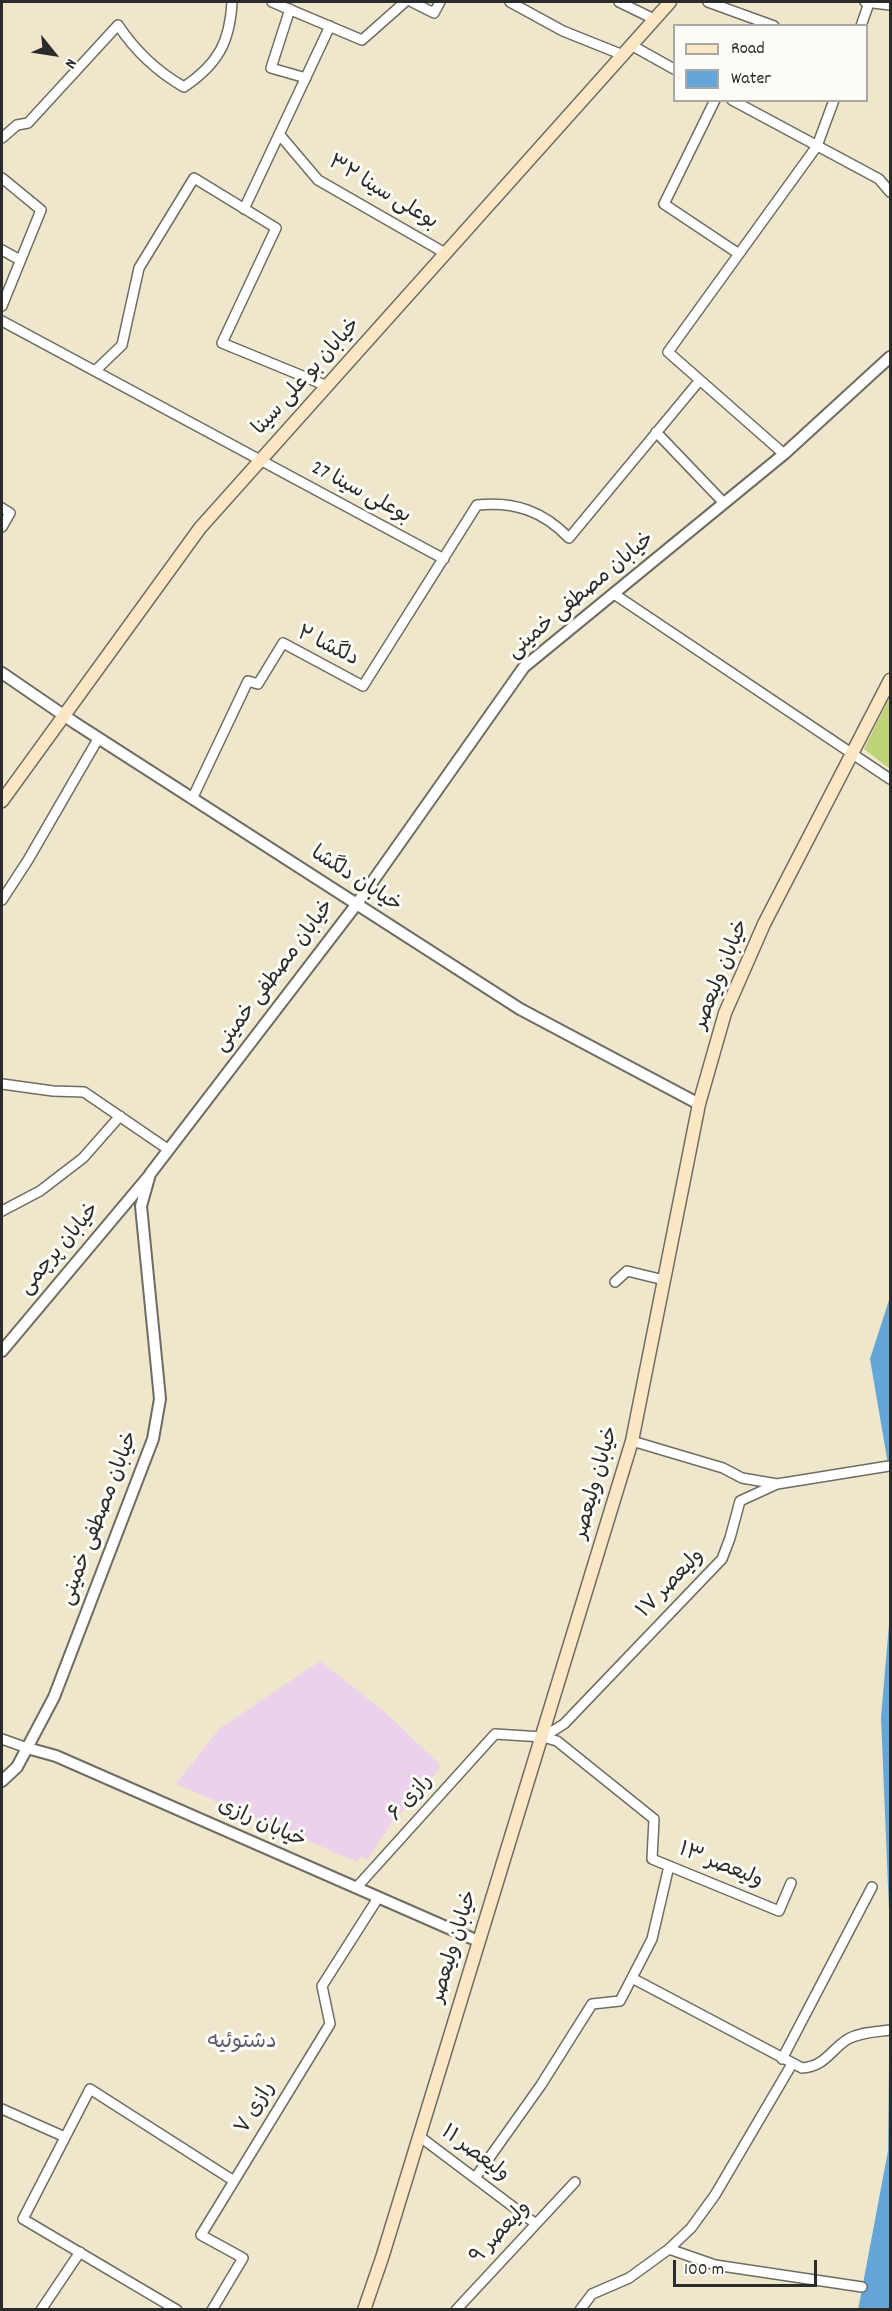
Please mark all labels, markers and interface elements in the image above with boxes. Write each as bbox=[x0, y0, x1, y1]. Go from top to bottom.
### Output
north arrow bbox=[24, 24, 84, 84]
legend bbox=[673, 24, 868, 102]
text: Road bbox=[731, 37, 765, 62]
text: N bbox=[58, 54, 82, 72]
text: Water bbox=[731, 67, 771, 92]
street label: بوعلی سینا ۳۲ bbox=[322, 151, 442, 237]
street label: خیابان بو علی سینا bbox=[249, 314, 367, 442]
street label: بوعلی سینا 27 bbox=[306, 457, 414, 531]
street label: خیابان مصطفی خمینی bbox=[503, 528, 661, 666]
street label: دلگشا ۲ bbox=[292, 622, 362, 674]
street label: خیابان دلگشا bbox=[305, 842, 405, 920]
street label: خیابان مصطفی خمینی bbox=[210, 896, 342, 1058]
street label: خیابان ولیعصر bbox=[690, 917, 756, 1033]
street label: خیابان پرچمی bbox=[15, 1199, 107, 1301]
street label: خیابان ولیعصر bbox=[570, 1424, 626, 1542]
street label: خیابان مصطفی خمینی bbox=[56, 1428, 146, 1610]
street label: ولیعصر ۱۷ bbox=[633, 1545, 711, 1625]
street label: رازی ۶ bbox=[384, 1770, 440, 1828]
street label: خیابان رازی bbox=[213, 1794, 309, 1856]
street label: ولیعصر ۱۳ bbox=[674, 1839, 766, 1895]
street label: خیابان ولیعصر bbox=[427, 1888, 485, 2006]
district label: دشتوئیه bbox=[207, 2031, 277, 2057]
street label: رازی ۷ bbox=[232, 2078, 282, 2140]
street label: ولیعصر ۱۱ bbox=[435, 2121, 513, 2189]
street label: ولیعصر ۹ bbox=[466, 2197, 538, 2271]
scale bar bbox=[676, 2248, 820, 2286]
text: 100 m bbox=[684, 2258, 724, 2283]

